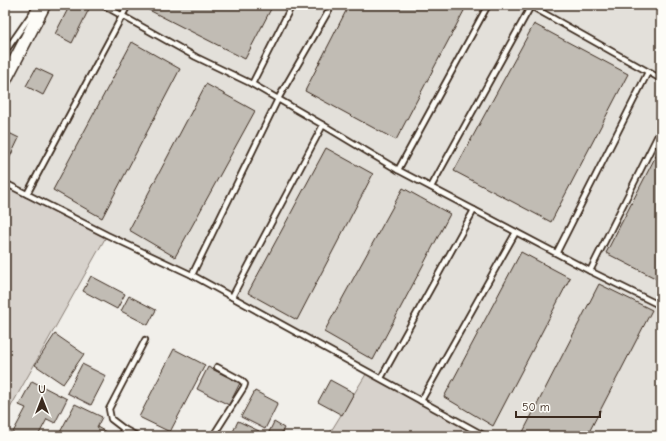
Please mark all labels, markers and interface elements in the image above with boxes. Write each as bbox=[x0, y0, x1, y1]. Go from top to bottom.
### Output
north arrow bbox=[22, 379, 62, 419]
text: U bbox=[38, 383, 46, 396]
scale bar bbox=[516, 393, 600, 419]
text: 50 m bbox=[522, 400, 550, 414]

